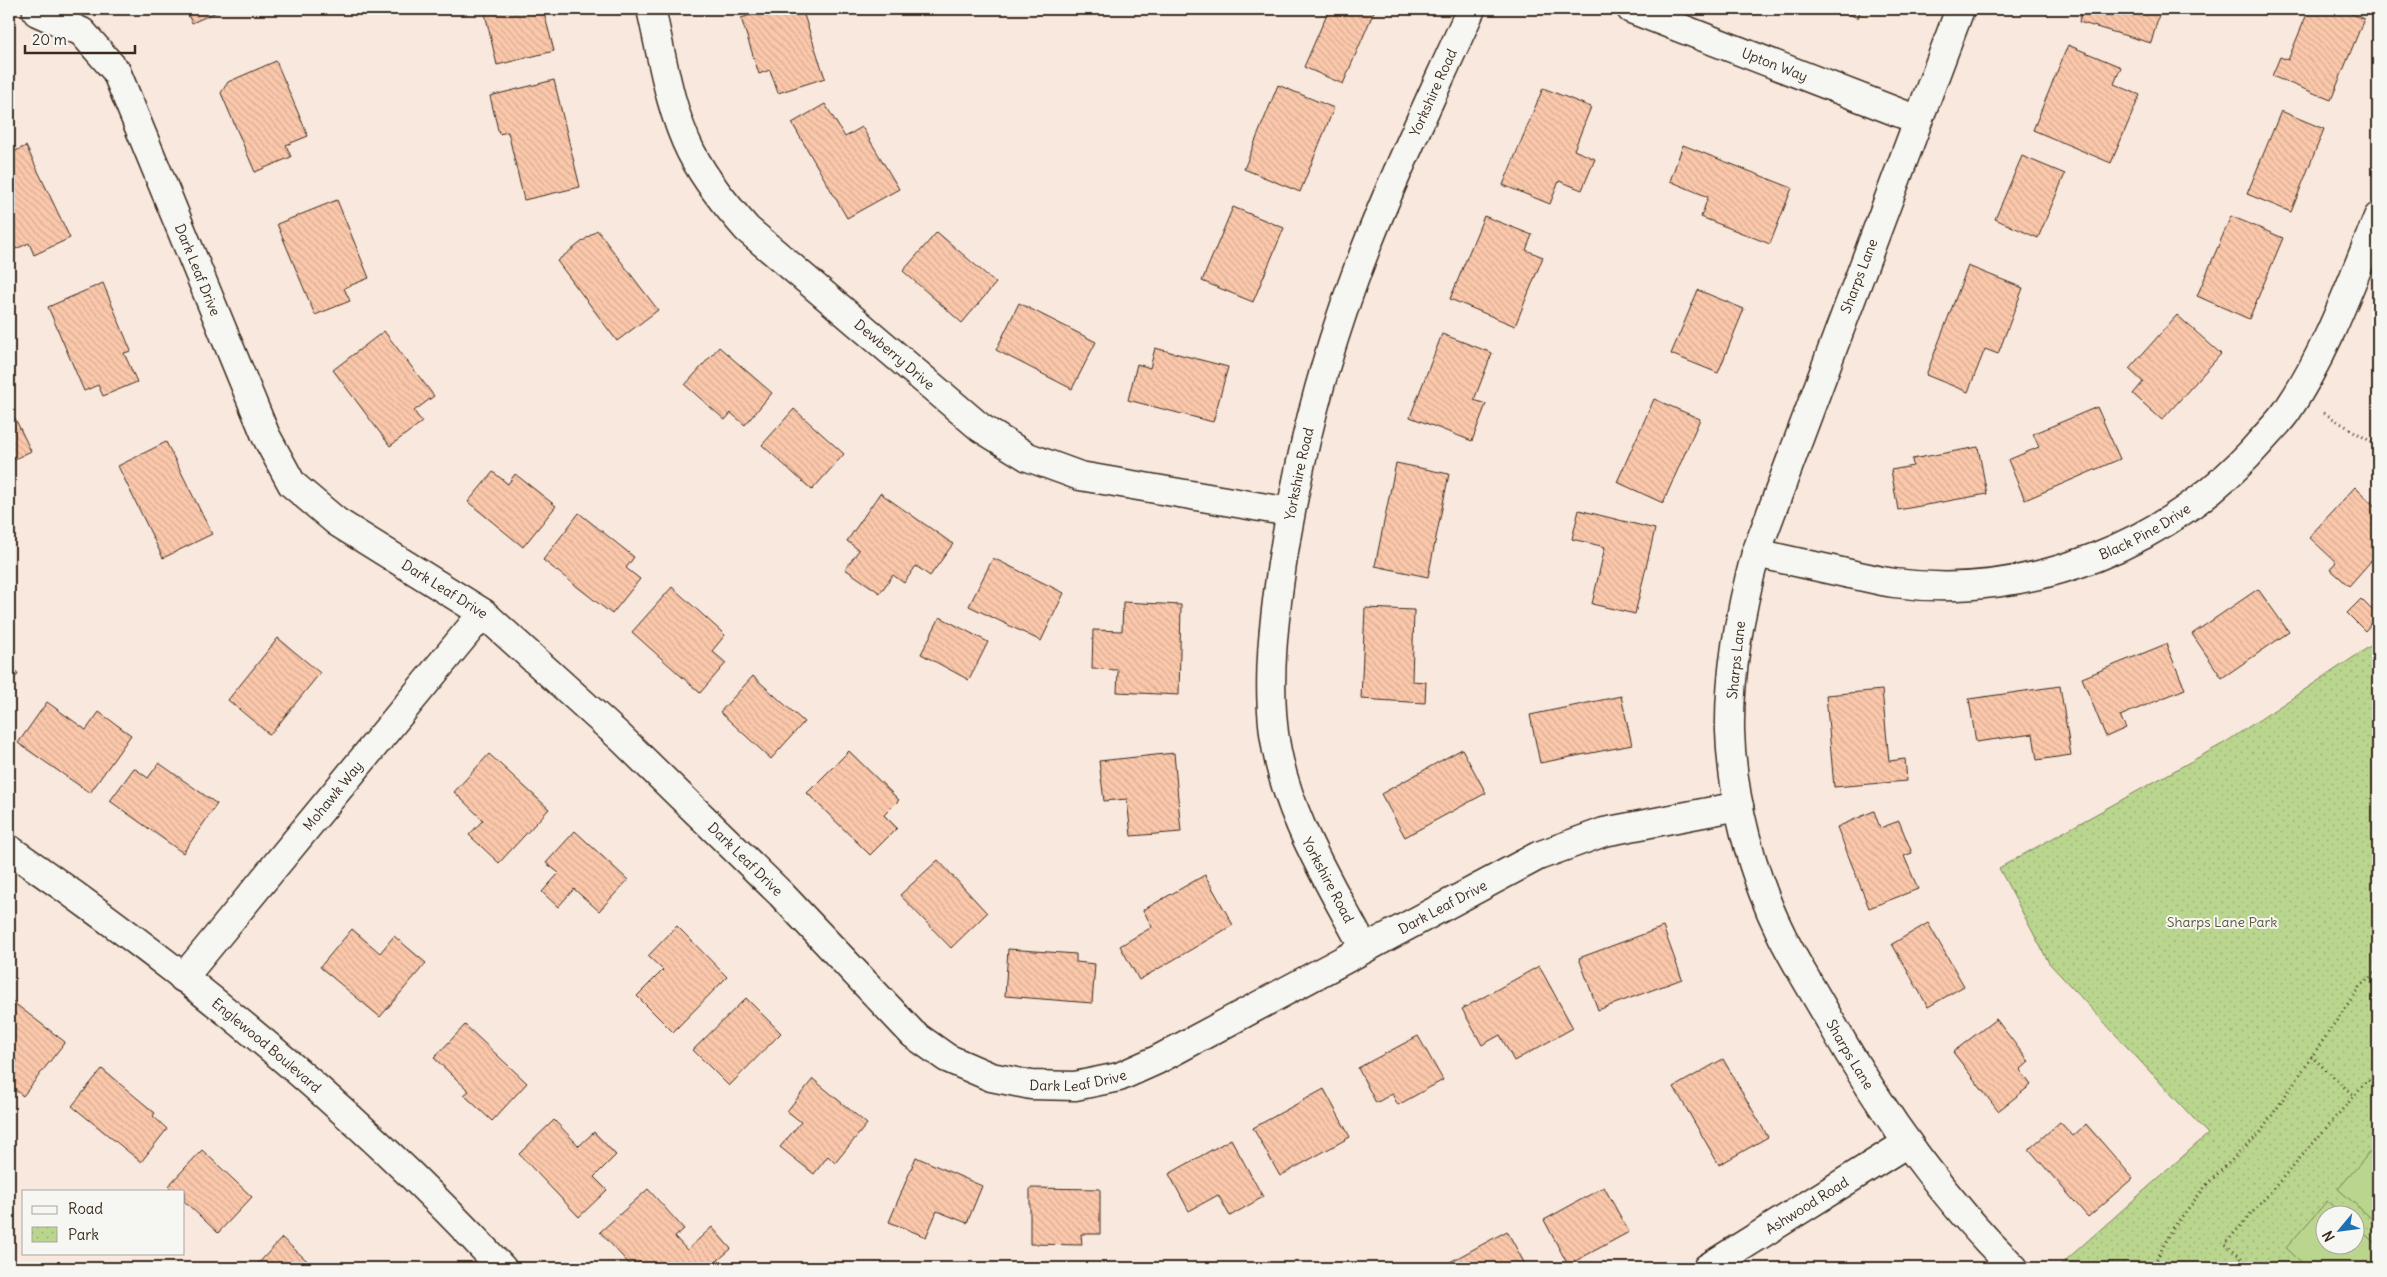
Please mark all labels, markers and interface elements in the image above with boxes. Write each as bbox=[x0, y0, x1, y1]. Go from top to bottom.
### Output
scale bar bbox=[25, 22, 135, 54]
text: 20 m bbox=[32, 30, 67, 49]
street label: Upton Way bbox=[1739, 44, 1810, 85]
street label: Yorkshire Road bbox=[1405, 46, 1461, 139]
street label: Dark Leaf Drive bbox=[171, 221, 225, 319]
street label: Sharps Lane bbox=[1837, 236, 1881, 316]
street label: Dewberry Drive bbox=[851, 315, 938, 394]
street label: Yorkshire Road bbox=[1281, 426, 1318, 522]
street label: Black Pine Drive bbox=[2096, 499, 2194, 564]
street label: Dark Leaf Drive bbox=[398, 556, 492, 622]
street label: Sharps Lane bbox=[1723, 620, 1749, 700]
street label: Mohawk Way bbox=[299, 757, 367, 834]
street label: Dark Leaf Drive bbox=[704, 819, 787, 900]
street label: Yorkshire Road bbox=[1298, 834, 1358, 926]
street label: Dark Leaf Drive bbox=[1395, 876, 1490, 938]
park label: Sharps Lane Park bbox=[2167, 913, 2277, 931]
street label: Englewood Boulevard bbox=[208, 994, 325, 1097]
street label: Sharps Lane bbox=[1822, 1016, 1878, 1093]
street label: Dark Leaf Drive bbox=[1029, 1066, 1130, 1095]
street label: Ashwood Road bbox=[1762, 1173, 1852, 1238]
legend bbox=[22, 1190, 185, 1254]
text: Road bbox=[68, 1199, 103, 1218]
north arrow bbox=[2314, 1204, 2364, 1254]
text: Park bbox=[68, 1225, 99, 1244]
text: N bbox=[2318, 1228, 2339, 1245]

